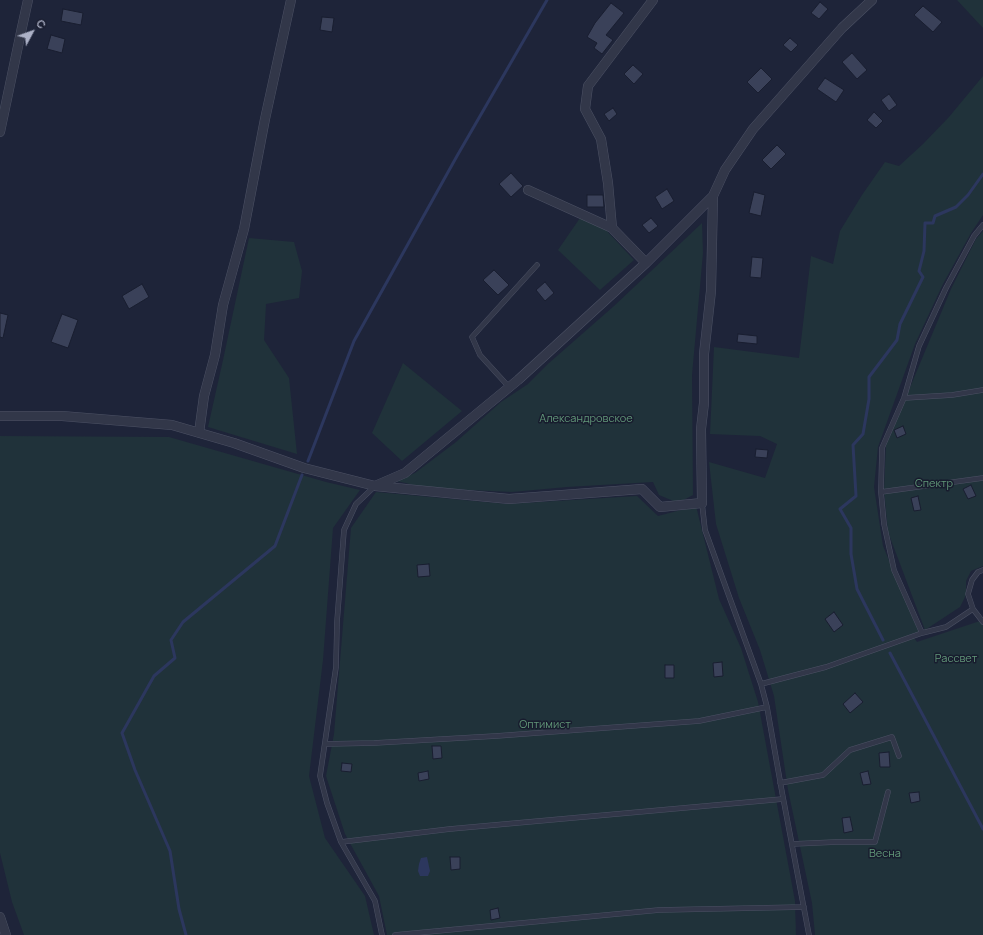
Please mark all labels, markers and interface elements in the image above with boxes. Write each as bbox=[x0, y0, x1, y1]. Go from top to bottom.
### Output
north arrow bbox=[12, 12, 52, 52]
text: С bbox=[33, 16, 50, 32]
park label: Александровское bbox=[539, 412, 633, 426]
park label: Спектр bbox=[915, 477, 953, 491]
park label: Рассвет bbox=[935, 652, 977, 666]
park label: Оптимист bbox=[519, 718, 571, 732]
park label: Весна bbox=[869, 847, 901, 861]

